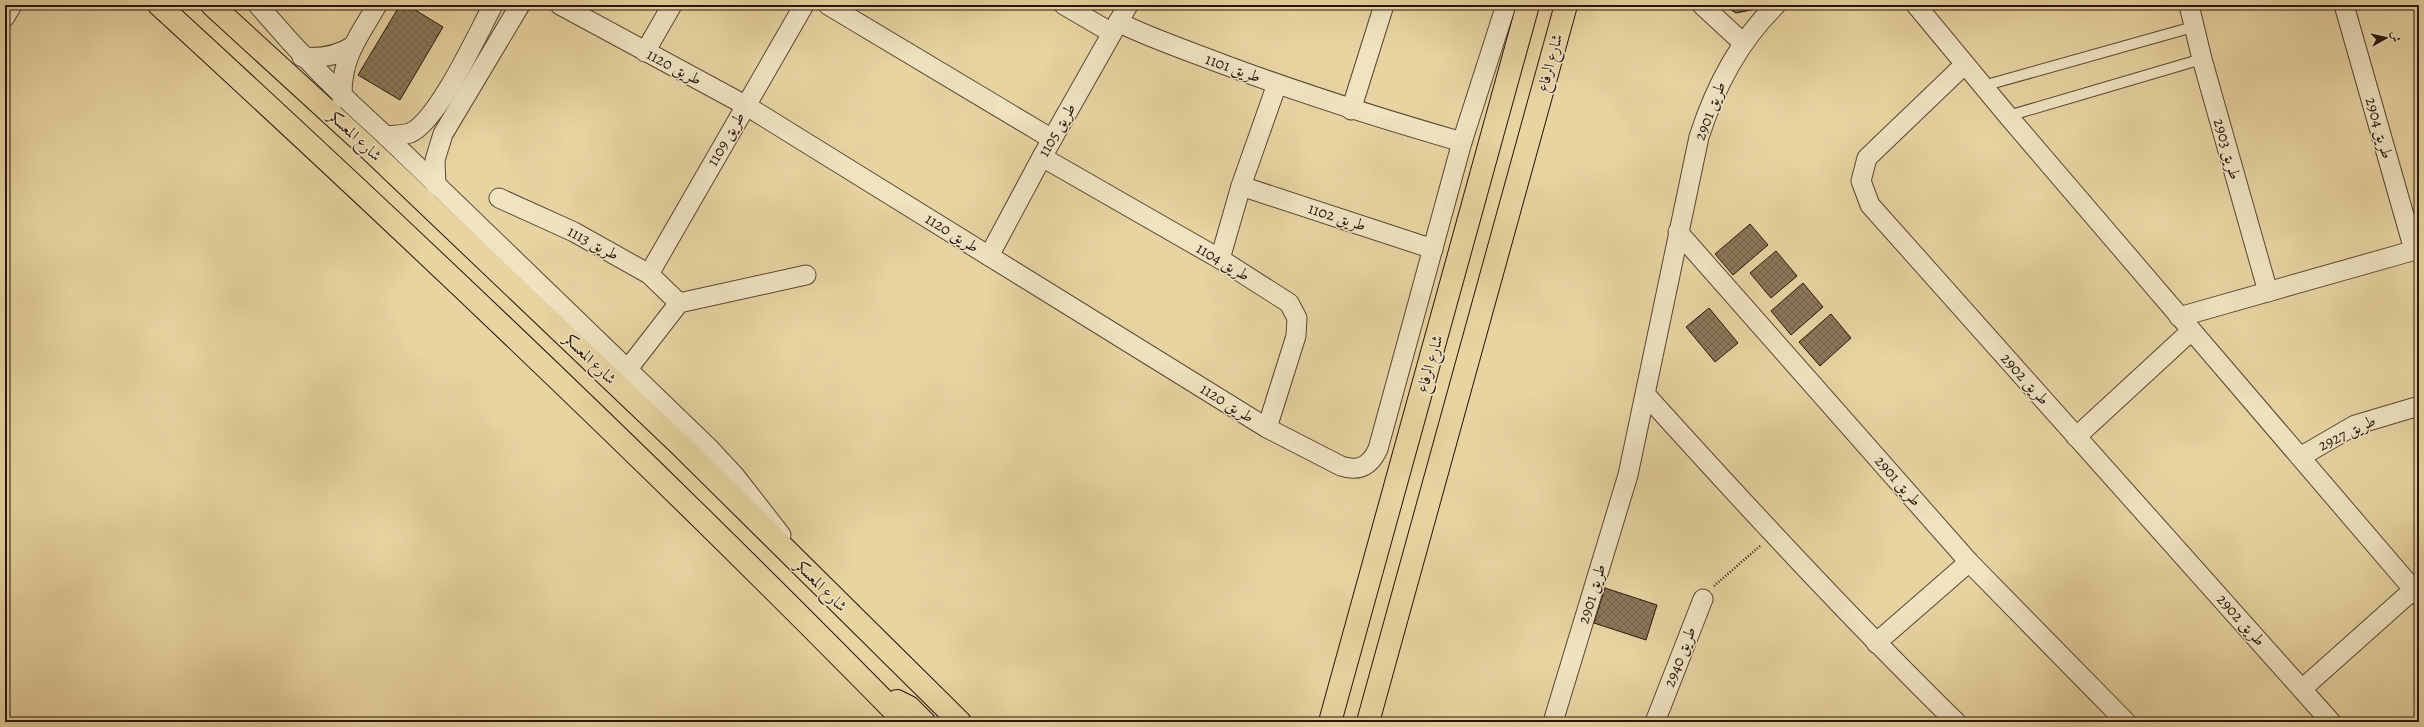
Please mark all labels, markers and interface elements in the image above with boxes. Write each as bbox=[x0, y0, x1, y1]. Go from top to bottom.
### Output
north arrow bbox=[2366, 18, 2406, 58]
text: ش bbox=[2387, 30, 2404, 43]
street label: شارع الرفاع bbox=[1532, 31, 1570, 95]
street label: طريق 1120 bbox=[643, 43, 705, 91]
street label: طريق 1101 bbox=[1202, 48, 1264, 88]
street label: طريق 2901 bbox=[1689, 78, 1731, 144]
street label: طريق 2904 bbox=[2360, 95, 2398, 161]
street label: طريق 1105 bbox=[1033, 99, 1081, 161]
street label: شارع المعسكر bbox=[321, 104, 386, 168]
street label: طريق 1109 bbox=[702, 108, 750, 170]
street label: طريق 2903 bbox=[2208, 116, 2246, 182]
street label: طريق 1102 bbox=[1305, 197, 1369, 237]
street label: طريق 1120 bbox=[921, 208, 983, 258]
street label: طريق 1113 bbox=[563, 220, 623, 266]
street label: طريق 1104 bbox=[1192, 237, 1254, 287]
street label: شارع المعسكر bbox=[556, 327, 621, 391]
street label: شارع الرفاع bbox=[1411, 332, 1451, 396]
street label: طريق 2902 bbox=[1996, 348, 2054, 410]
street label: طريق 1120 bbox=[1196, 378, 1258, 428]
street label: طريق 2927 bbox=[2314, 410, 2380, 456]
street label: طريق 2901 bbox=[1870, 451, 1926, 511]
street label: شارع المعسكر bbox=[787, 554, 852, 618]
street label: طريق 2901 bbox=[1573, 561, 1611, 627]
street label: طريق 2902 bbox=[2212, 589, 2270, 651]
street label: طريق 2940 bbox=[1658, 624, 1702, 690]

